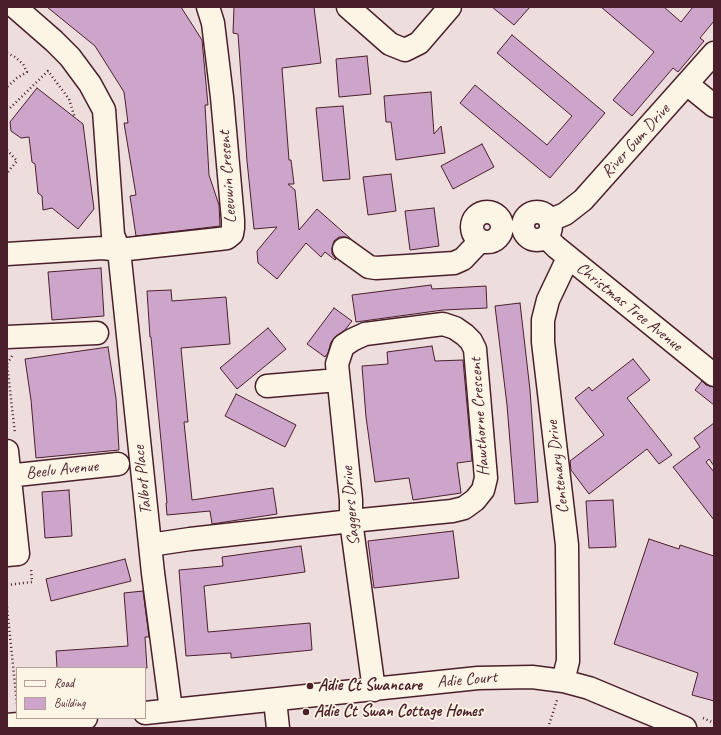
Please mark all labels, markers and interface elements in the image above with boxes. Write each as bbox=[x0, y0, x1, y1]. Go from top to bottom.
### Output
street label: River Gum Drive bbox=[597, 100, 675, 182]
street label: Leeuwin Cresent bbox=[215, 130, 241, 224]
street label: Christmas Tree Avenue bbox=[572, 258, 686, 356]
street label: Hawthorne Crescent bbox=[466, 357, 494, 477]
street label: Centenary Drive bbox=[542, 419, 574, 515]
street label: Talbot Place bbox=[129, 444, 157, 516]
street label: Beelu Avenue bbox=[25, 456, 99, 484]
street label: Saggers Drive bbox=[337, 465, 365, 547]
legend bbox=[16, 667, 146, 719]
street label: Adie Court bbox=[436, 667, 498, 693]
text: Road bbox=[54, 675, 74, 691]
place label: Adie Ct Swancare bbox=[318, 676, 422, 696]
marker: Adie Ct Swancare bbox=[305, 681, 315, 691]
text: Building bbox=[54, 695, 86, 711]
place label: Adie Ct Swan Cottage Homes bbox=[314, 702, 483, 722]
marker: Adie Ct Swan Cottage Homes bbox=[301, 707, 311, 717]

